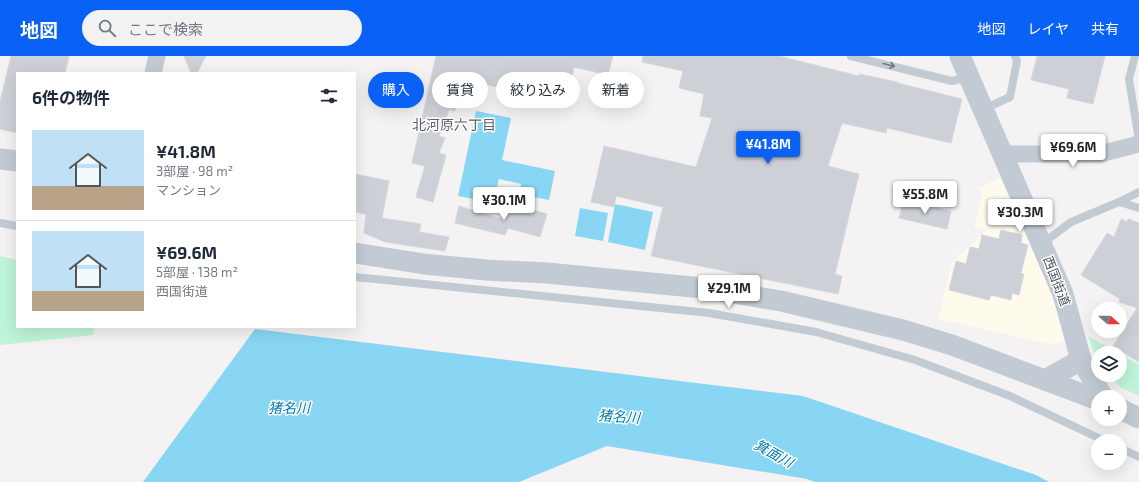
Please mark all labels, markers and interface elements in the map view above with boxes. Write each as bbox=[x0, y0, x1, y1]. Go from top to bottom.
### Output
search box bbox=[82, 10, 362, 46]
icon: search bbox=[96, 17, 118, 39]
text: 地図 bbox=[20, 18, 58, 41]
text: ここで検索 bbox=[128, 20, 203, 38]
text: 地図 bbox=[977, 20, 1005, 37]
text: レイヤ bbox=[1027, 20, 1069, 37]
text: 共有 bbox=[1091, 20, 1119, 37]
one-way arrow bbox=[882, 62, 895, 70]
chip: 購入 bbox=[368, 72, 424, 108]
chip: 賃貸 bbox=[432, 72, 488, 108]
chip: 絞り込み bbox=[496, 72, 580, 108]
chip: 新着 bbox=[588, 72, 644, 108]
icon: filters bbox=[318, 85, 340, 107]
text: 6件の物件 bbox=[32, 87, 110, 107]
district label: 北河原六丁目 bbox=[412, 116, 496, 133]
pin: ¥41.8M bbox=[735, 131, 801, 165]
pin: ¥69.6M bbox=[1040, 134, 1106, 168]
text: ¥41.8M bbox=[745, 136, 791, 152]
text: ¥69.6M bbox=[1050, 139, 1096, 155]
text: ¥41.8M bbox=[156, 141, 216, 161]
icon: home bbox=[64, 146, 112, 194]
text: 3部屋 · 98 m² bbox=[156, 163, 233, 179]
pin: ¥55.8M bbox=[892, 181, 958, 215]
text: マンション bbox=[156, 182, 221, 198]
text: ¥55.8M bbox=[902, 186, 948, 202]
pin: ¥30.1M bbox=[471, 187, 537, 221]
text: ¥30.1M bbox=[482, 192, 526, 208]
pin: ¥30.3M bbox=[987, 199, 1053, 233]
text: ¥30.3M bbox=[997, 204, 1043, 220]
text: ¥69.6M bbox=[156, 242, 217, 262]
icon: home bbox=[64, 247, 112, 295]
street label: 西国街道 bbox=[1040, 254, 1074, 308]
text: 5部屋 · 138 m² bbox=[156, 264, 238, 280]
pin: ¥29.1M bbox=[696, 275, 762, 309]
text: ¥29.1M bbox=[707, 280, 751, 296]
text: 西国街道 bbox=[156, 283, 208, 299]
north arrow bbox=[1091, 302, 1127, 338]
map controls bbox=[1091, 302, 1127, 470]
button: layers bbox=[1091, 346, 1127, 382]
button: + bbox=[1091, 390, 1127, 426]
water label: 猪名川 bbox=[268, 399, 312, 416]
water label: 猪名川 bbox=[597, 406, 643, 426]
button: − bbox=[1091, 434, 1127, 470]
water label: 箕面川 bbox=[752, 435, 798, 472]

